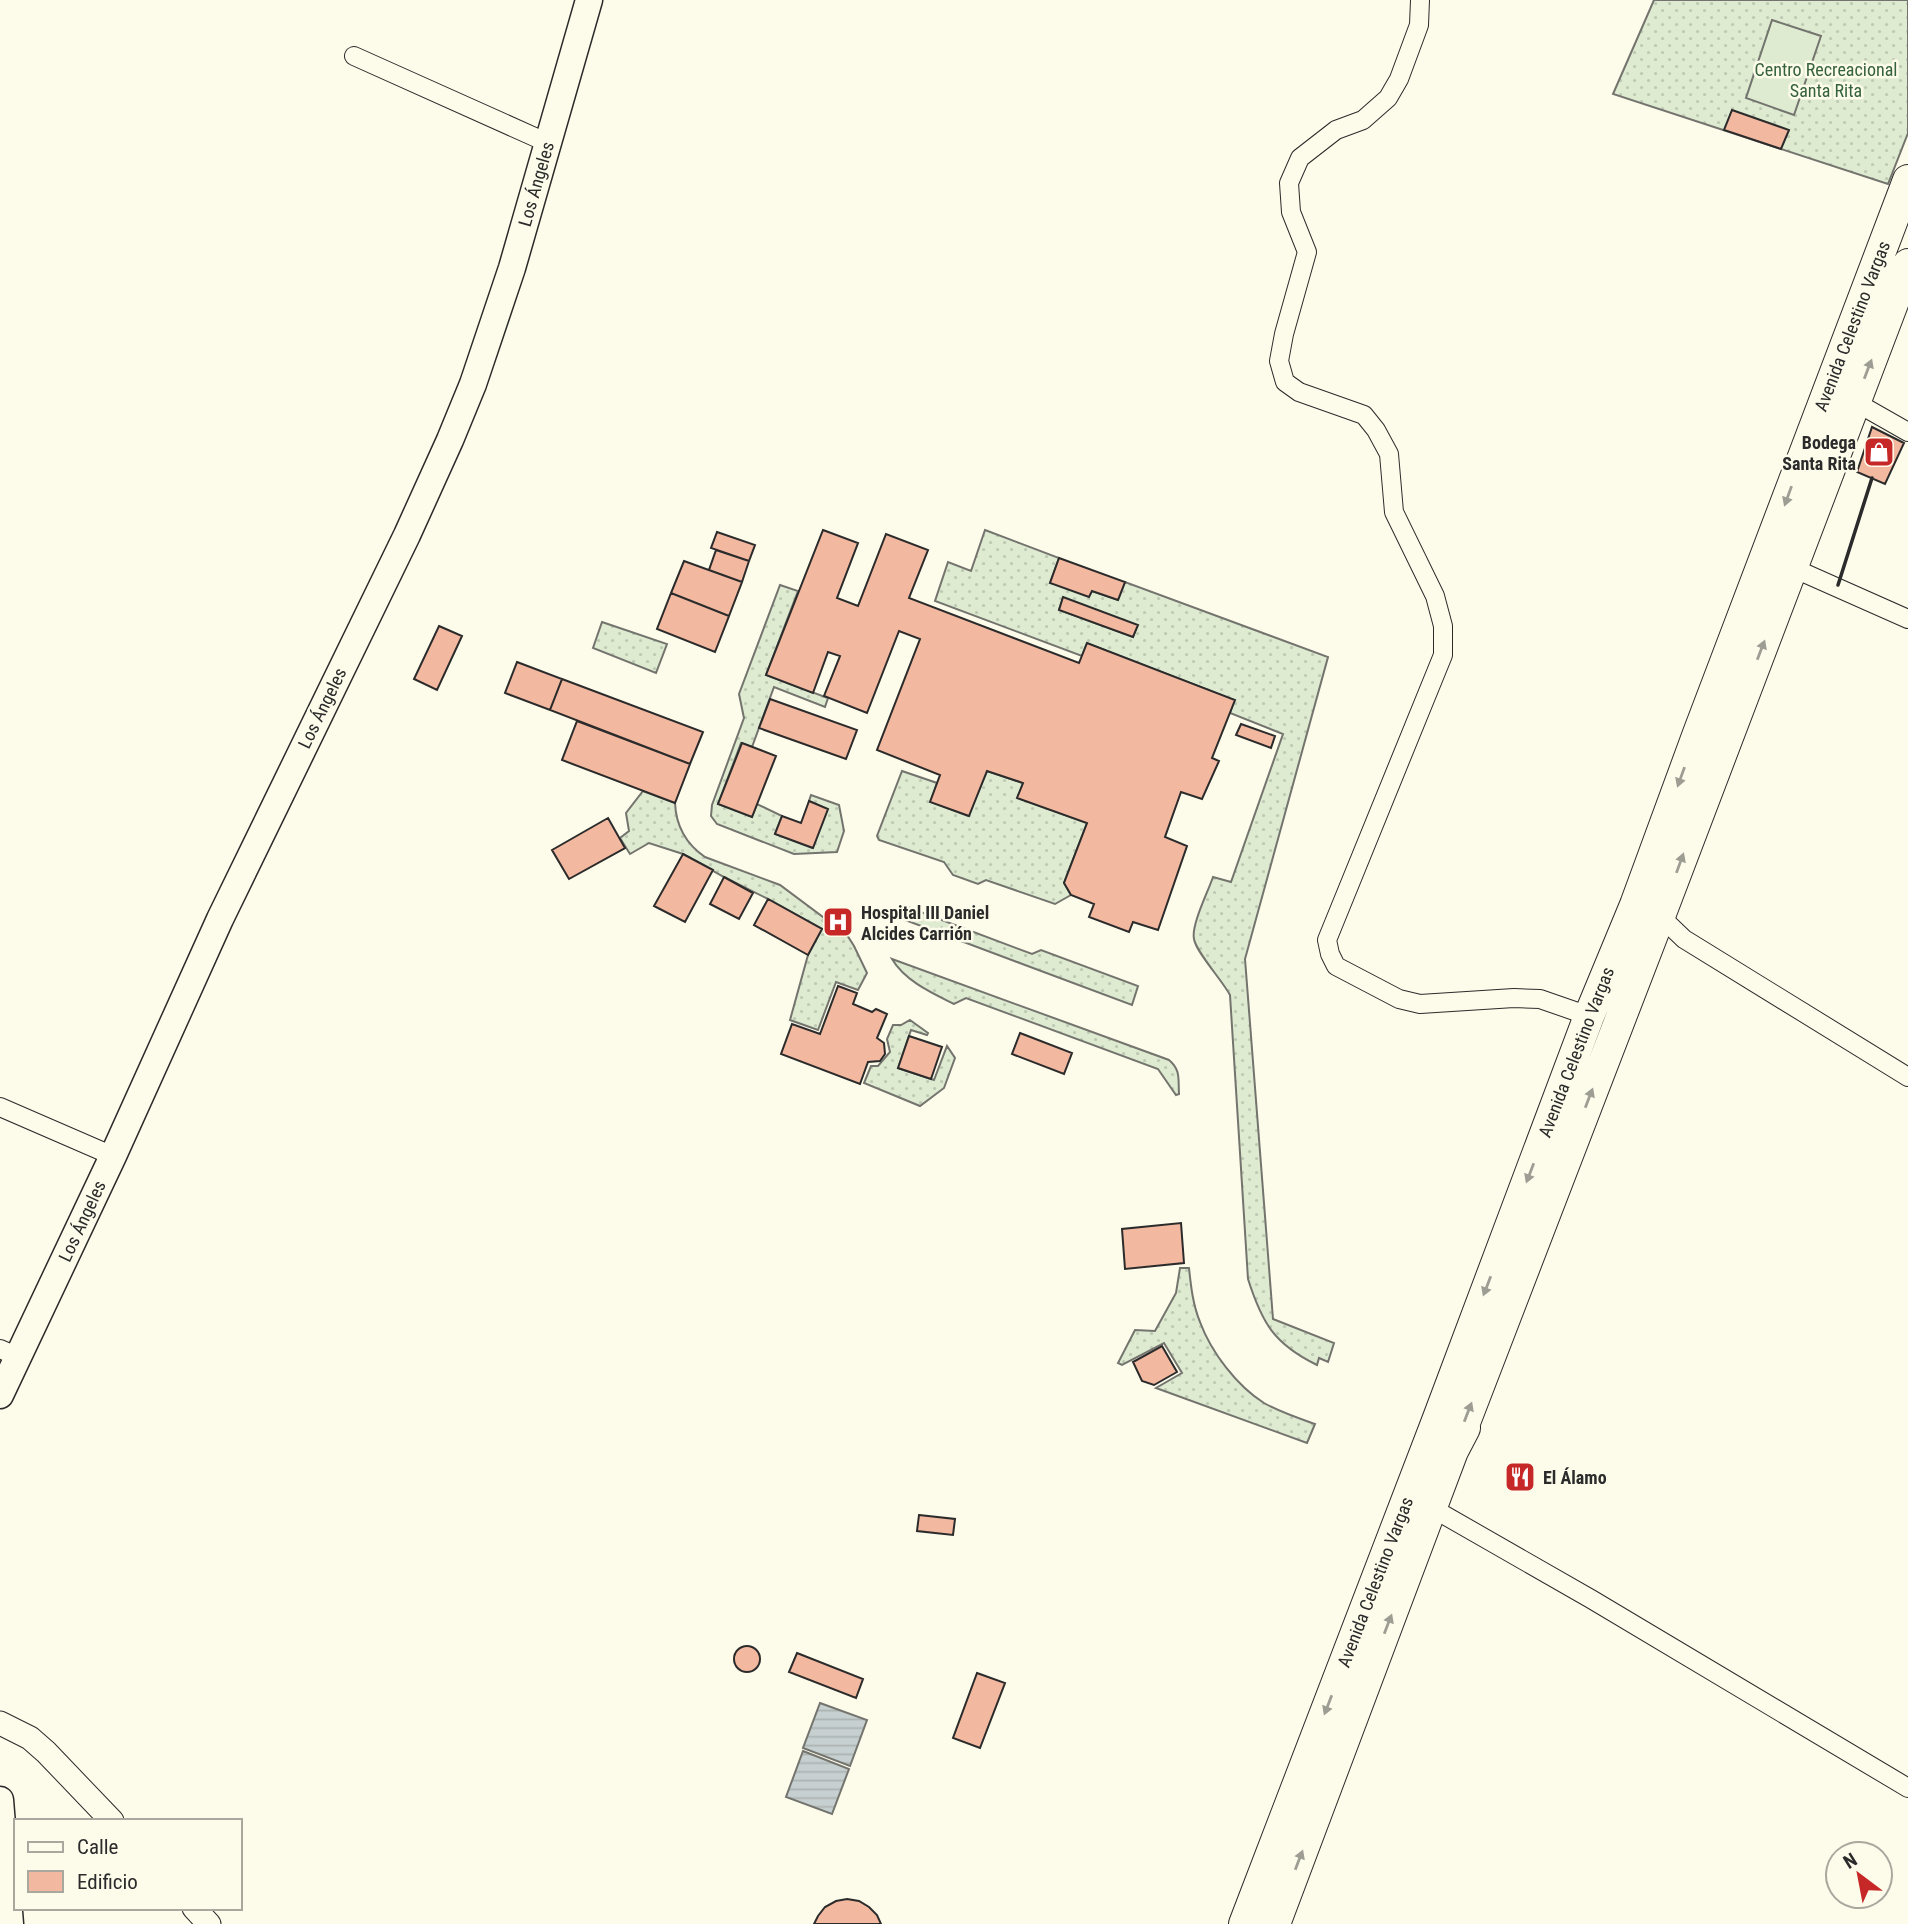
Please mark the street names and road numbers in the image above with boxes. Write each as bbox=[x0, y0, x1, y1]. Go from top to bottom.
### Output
street label: Los Ángeles bbox=[514, 139, 558, 229]
street label: Avenida Celestino Vargas bbox=[1810, 238, 1894, 414]
street label: Los Ángeles bbox=[293, 664, 351, 752]
street label: Avenida Celestino Vargas bbox=[1534, 964, 1618, 1140]
street label: Los Ángeles bbox=[54, 1177, 110, 1265]
street label: Avenida Celestino Vargas bbox=[1333, 1494, 1417, 1670]

